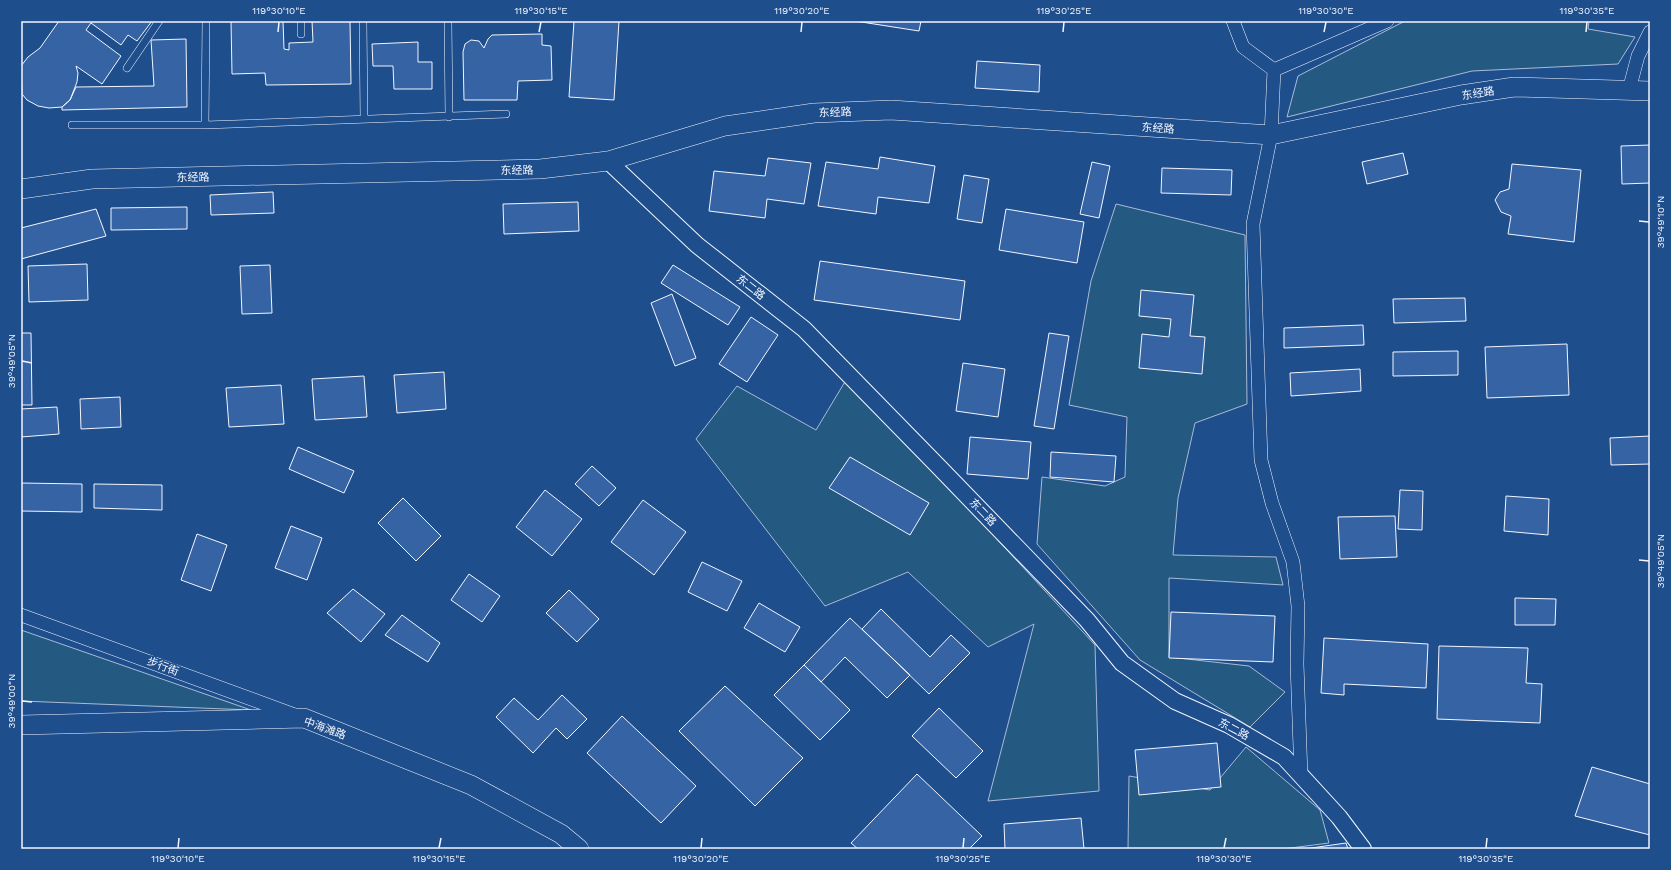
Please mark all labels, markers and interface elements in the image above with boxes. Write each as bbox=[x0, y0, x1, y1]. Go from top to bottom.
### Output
text: 119°30'10"E bbox=[252, 5, 306, 16]
text: 119°30'15"E bbox=[514, 5, 568, 16]
text: 119°30'20"E bbox=[774, 5, 830, 16]
text: 119°30'25"E bbox=[1036, 5, 1092, 16]
text: 119°30'30"E bbox=[1298, 5, 1354, 16]
text: 119°30'35"E bbox=[1559, 5, 1615, 16]
street label: 东经路 bbox=[1461, 84, 1495, 102]
street label: 东经路 bbox=[818, 105, 852, 120]
street label: 东经路 bbox=[1141, 121, 1175, 136]
street label: 东经路 bbox=[500, 164, 534, 177]
street label: 东经路 bbox=[176, 171, 210, 184]
text: 39°49'10"N bbox=[1655, 196, 1666, 248]
street label: 东二路 bbox=[734, 272, 768, 303]
text: 39°49'05"N bbox=[6, 334, 17, 388]
street label: 东二路 bbox=[967, 496, 999, 529]
text: 39°49'05"N bbox=[1655, 534, 1666, 588]
street label: 步行街 bbox=[145, 655, 181, 678]
text: 39°49'00"N bbox=[6, 674, 17, 728]
street label: 中海滩路 bbox=[302, 715, 348, 742]
street label: 东二路 bbox=[1216, 716, 1251, 743]
text: 119°30'10"E bbox=[151, 853, 205, 864]
text: 119°30'15"E bbox=[412, 853, 466, 864]
text: 119°30'20"E bbox=[673, 853, 729, 864]
text: 119°30'25"E bbox=[935, 853, 991, 864]
text: 119°30'30"E bbox=[1196, 853, 1252, 864]
text: 119°30'35"E bbox=[1458, 853, 1514, 864]

